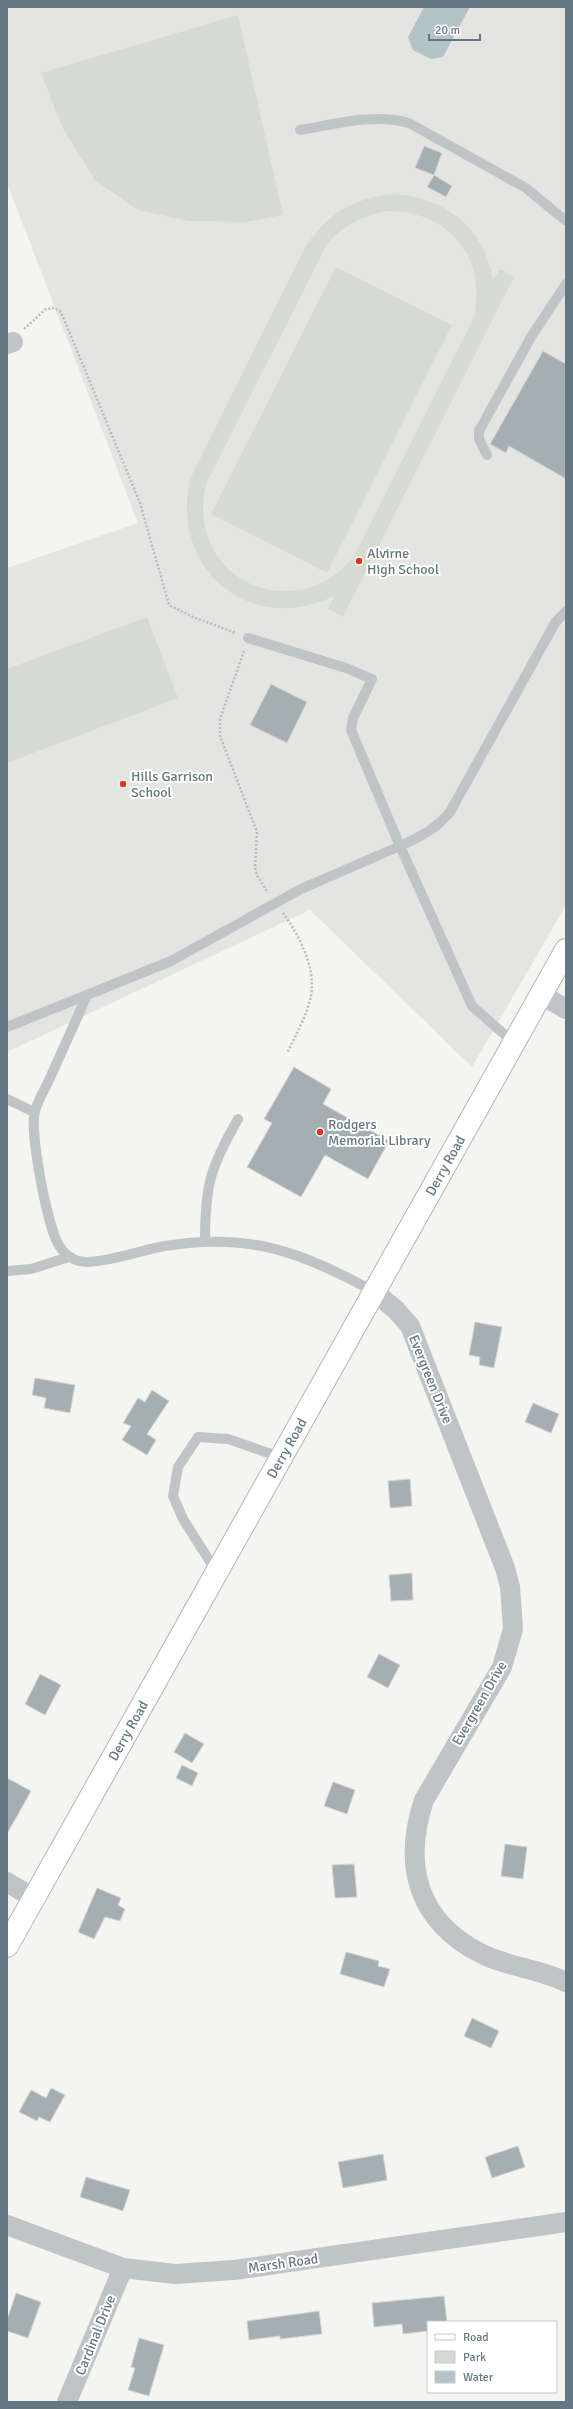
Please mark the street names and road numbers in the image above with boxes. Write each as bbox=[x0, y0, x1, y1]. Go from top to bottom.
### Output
street label: Derry Road bbox=[422, 1133, 469, 1199]
street label: Evergreen Drive bbox=[405, 1332, 456, 1426]
street label: Derry Road bbox=[263, 1415, 311, 1481]
street label: Evergreen Drive bbox=[449, 1658, 510, 1748]
street label: Derry Road bbox=[105, 1698, 152, 1764]
street label: Marsh Road bbox=[247, 2250, 319, 2277]
street label: Cardinal Drive bbox=[72, 2293, 119, 2378]

